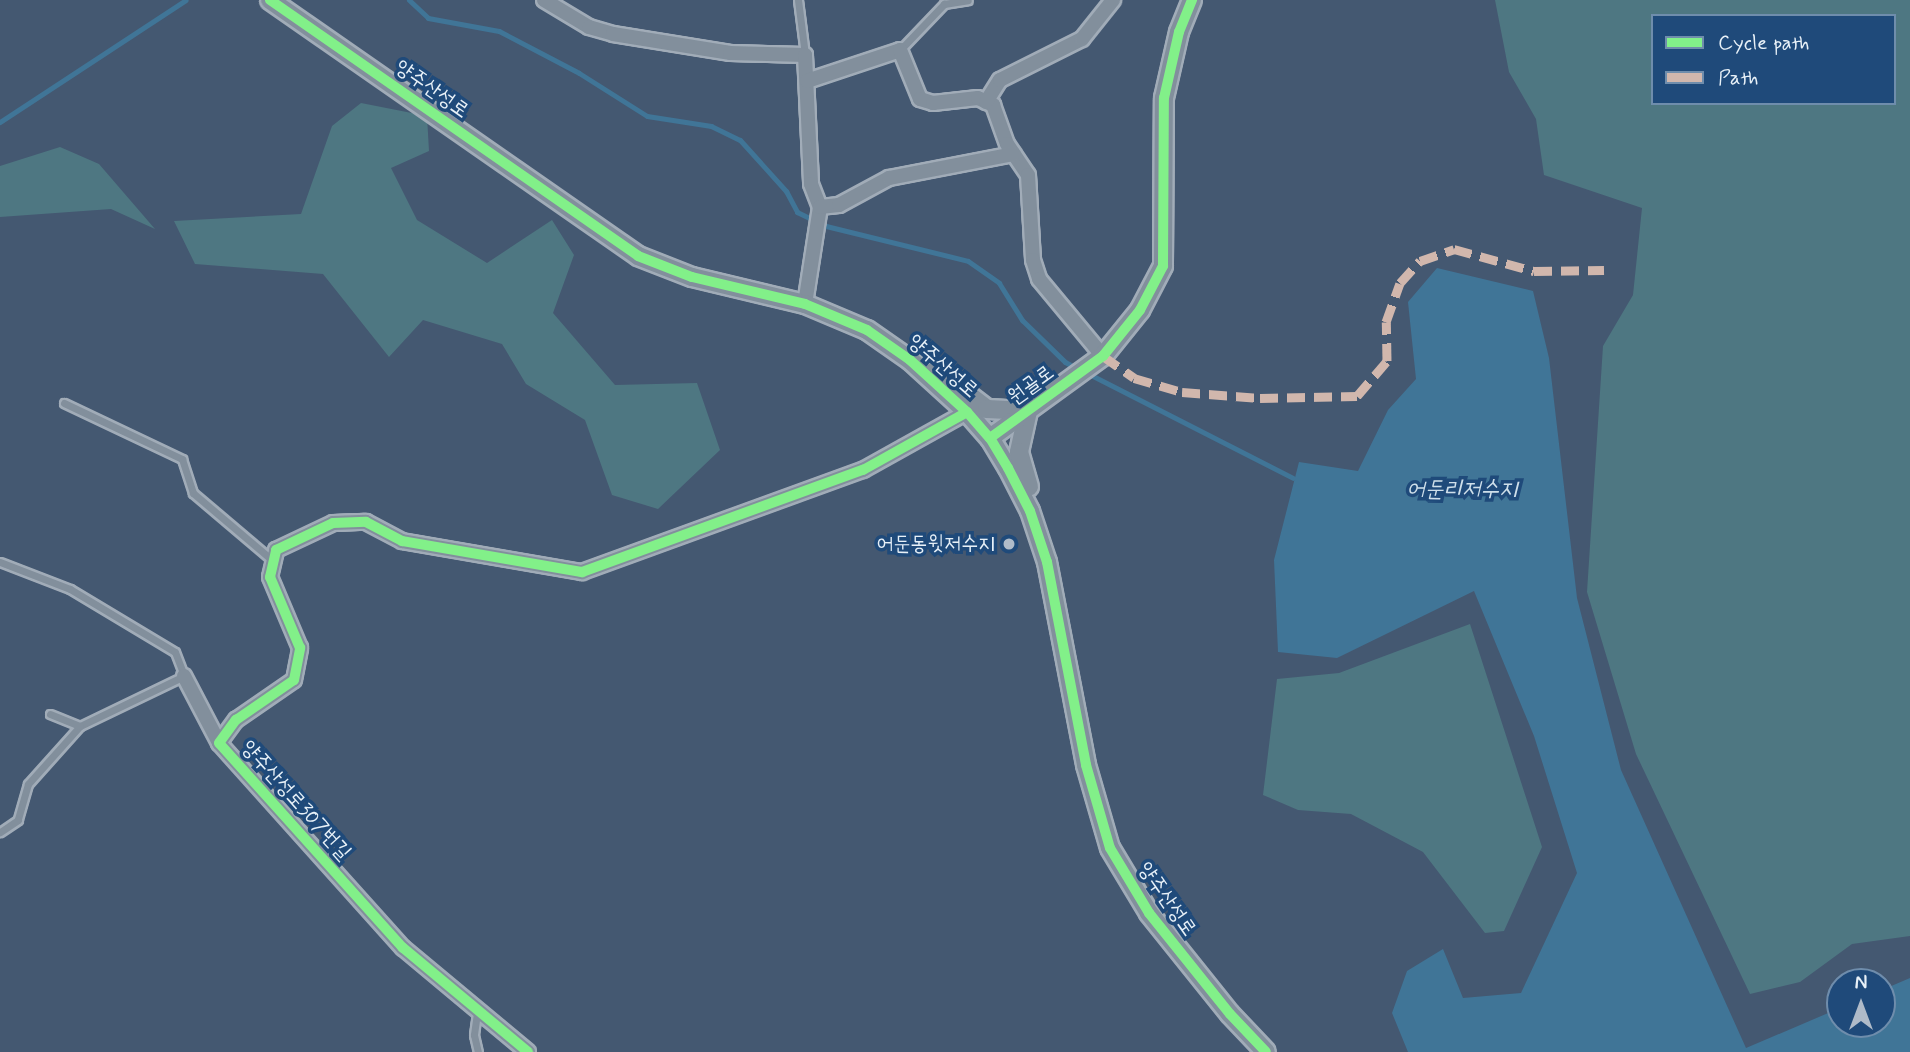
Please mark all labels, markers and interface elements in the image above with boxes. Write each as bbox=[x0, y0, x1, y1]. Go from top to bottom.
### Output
legend bbox=[1651, 14, 1896, 105]
text: Cycle path bbox=[1718, 29, 1809, 57]
street label: 양주산성로 bbox=[390, 54, 474, 124]
text: Path bbox=[1718, 64, 1758, 92]
street label: 양주산성로 bbox=[903, 329, 983, 403]
street label: 원골로 bbox=[1003, 360, 1059, 410]
water label: 어둔리저수지 bbox=[1406, 476, 1518, 504]
place label: 어둔동윗저수지 bbox=[877, 531, 995, 557]
marker: 어둔동윗저수지 bbox=[1001, 536, 1017, 552]
street label: 양주산성로307번길 bbox=[236, 735, 356, 865]
street label: 양주산성로 bbox=[1132, 857, 1202, 941]
north arrow bbox=[1826, 968, 1896, 1038]
text: N bbox=[1855, 971, 1867, 996]

